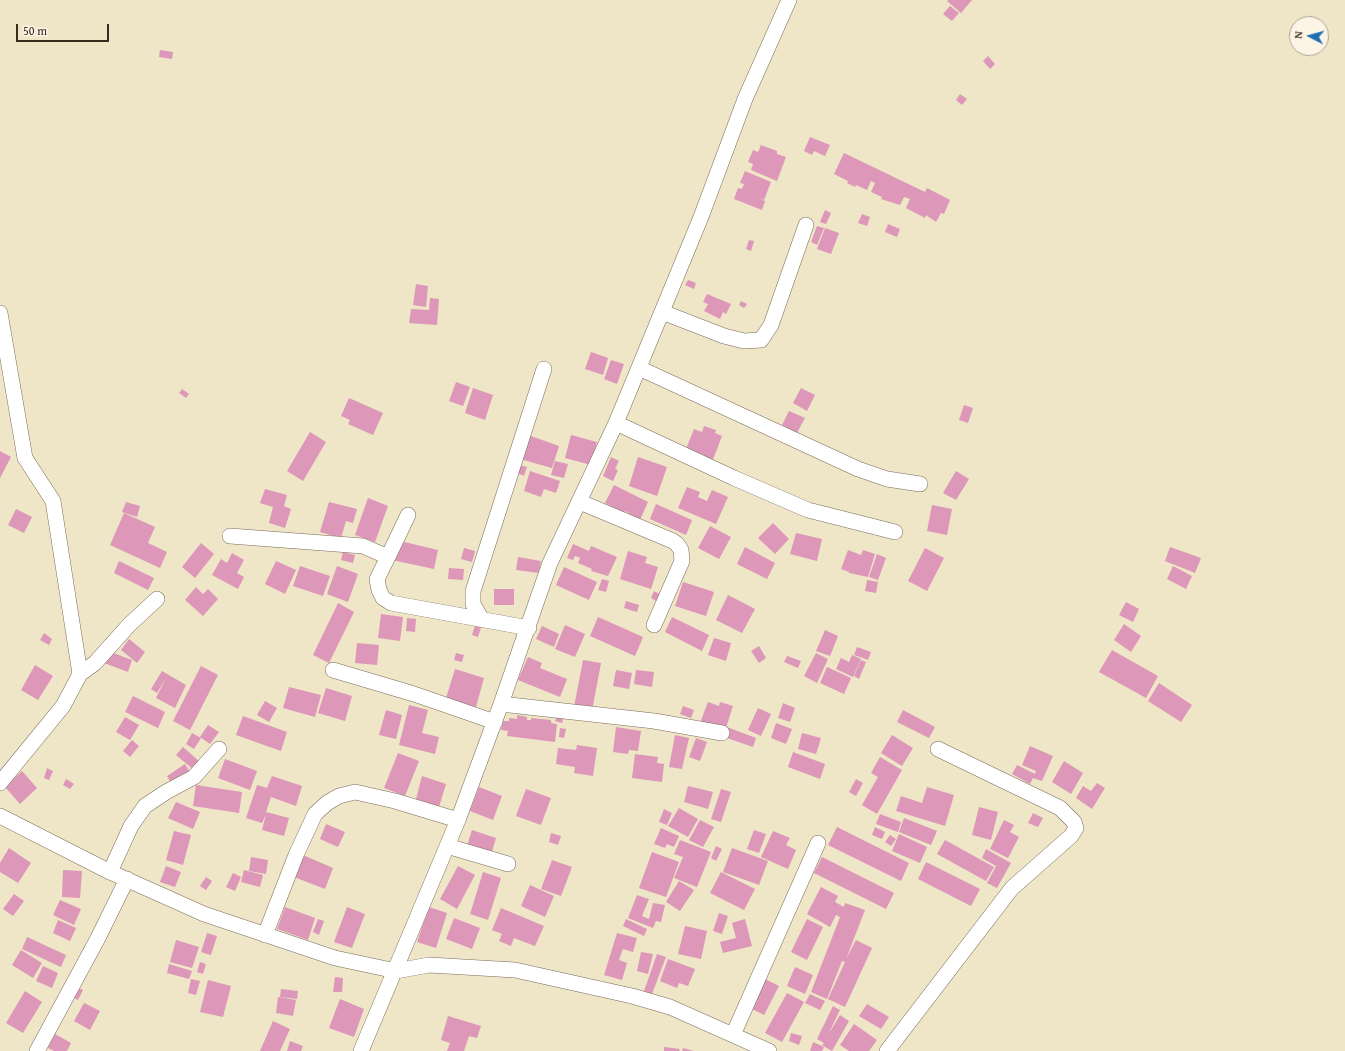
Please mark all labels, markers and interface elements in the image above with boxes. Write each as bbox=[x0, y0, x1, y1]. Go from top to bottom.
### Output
scale bar bbox=[18, 16, 111, 42]
north arrow bbox=[1289, 16, 1329, 56]
text: 50 m bbox=[23, 22, 47, 39]
text: N bbox=[1290, 30, 1306, 39]

